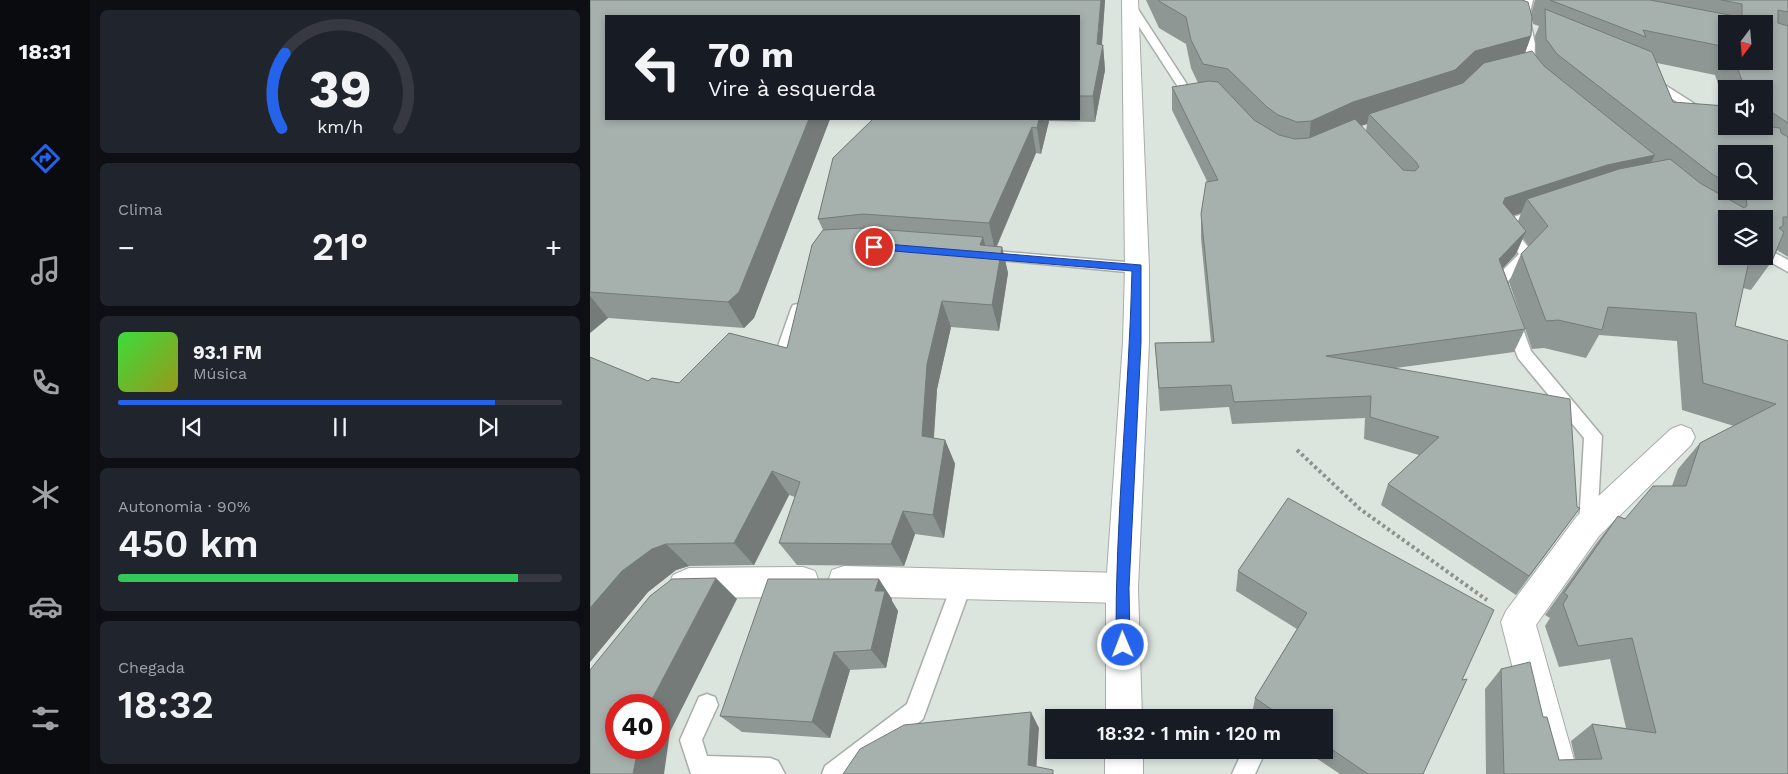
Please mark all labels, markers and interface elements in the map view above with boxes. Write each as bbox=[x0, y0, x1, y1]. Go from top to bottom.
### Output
north arrow bbox=[1718, 15, 1772, 70]
map controls bbox=[1718, 15, 1773, 265]
text: 70 m bbox=[708, 34, 794, 76]
icon: left bbox=[625, 35, 690, 100]
text: 18:31 bbox=[19, 39, 71, 64]
text: 39 bbox=[309, 59, 371, 120]
text: Vire à esquerda bbox=[708, 76, 876, 101]
button: sound bbox=[1718, 80, 1773, 135]
text: km/h bbox=[317, 116, 363, 137]
icon: directions bbox=[28, 141, 63, 176]
button: search bbox=[1718, 145, 1773, 200]
text: Clima bbox=[118, 200, 162, 219]
button: layers bbox=[1718, 210, 1773, 265]
text: 21° bbox=[312, 225, 368, 269]
pin bbox=[853, 226, 895, 268]
text: − bbox=[118, 231, 135, 264]
text: + bbox=[545, 231, 562, 264]
icon: arrive bbox=[860, 233, 888, 261]
icon: music bbox=[28, 253, 63, 288]
text: 93.1 FM bbox=[193, 341, 262, 364]
text: Música bbox=[193, 364, 247, 383]
icon: phone bbox=[28, 365, 63, 400]
icon: previous bbox=[178, 413, 206, 441]
icon: pause bbox=[326, 413, 354, 441]
icon: next bbox=[474, 413, 502, 441]
icon: climate bbox=[28, 477, 63, 512]
text: Autonomia · 90% bbox=[118, 497, 250, 516]
text: 450 km bbox=[118, 522, 259, 566]
icon: car bbox=[28, 589, 63, 624]
position arrow bbox=[1096, 618, 1148, 670]
text: Chegada bbox=[118, 658, 185, 677]
text: 18:32 bbox=[118, 683, 214, 727]
speed limit sign: 40 bbox=[605, 694, 670, 759]
icon: filters bbox=[28, 701, 63, 736]
text: 18:32 · 1 min · 120 m bbox=[1097, 722, 1281, 745]

